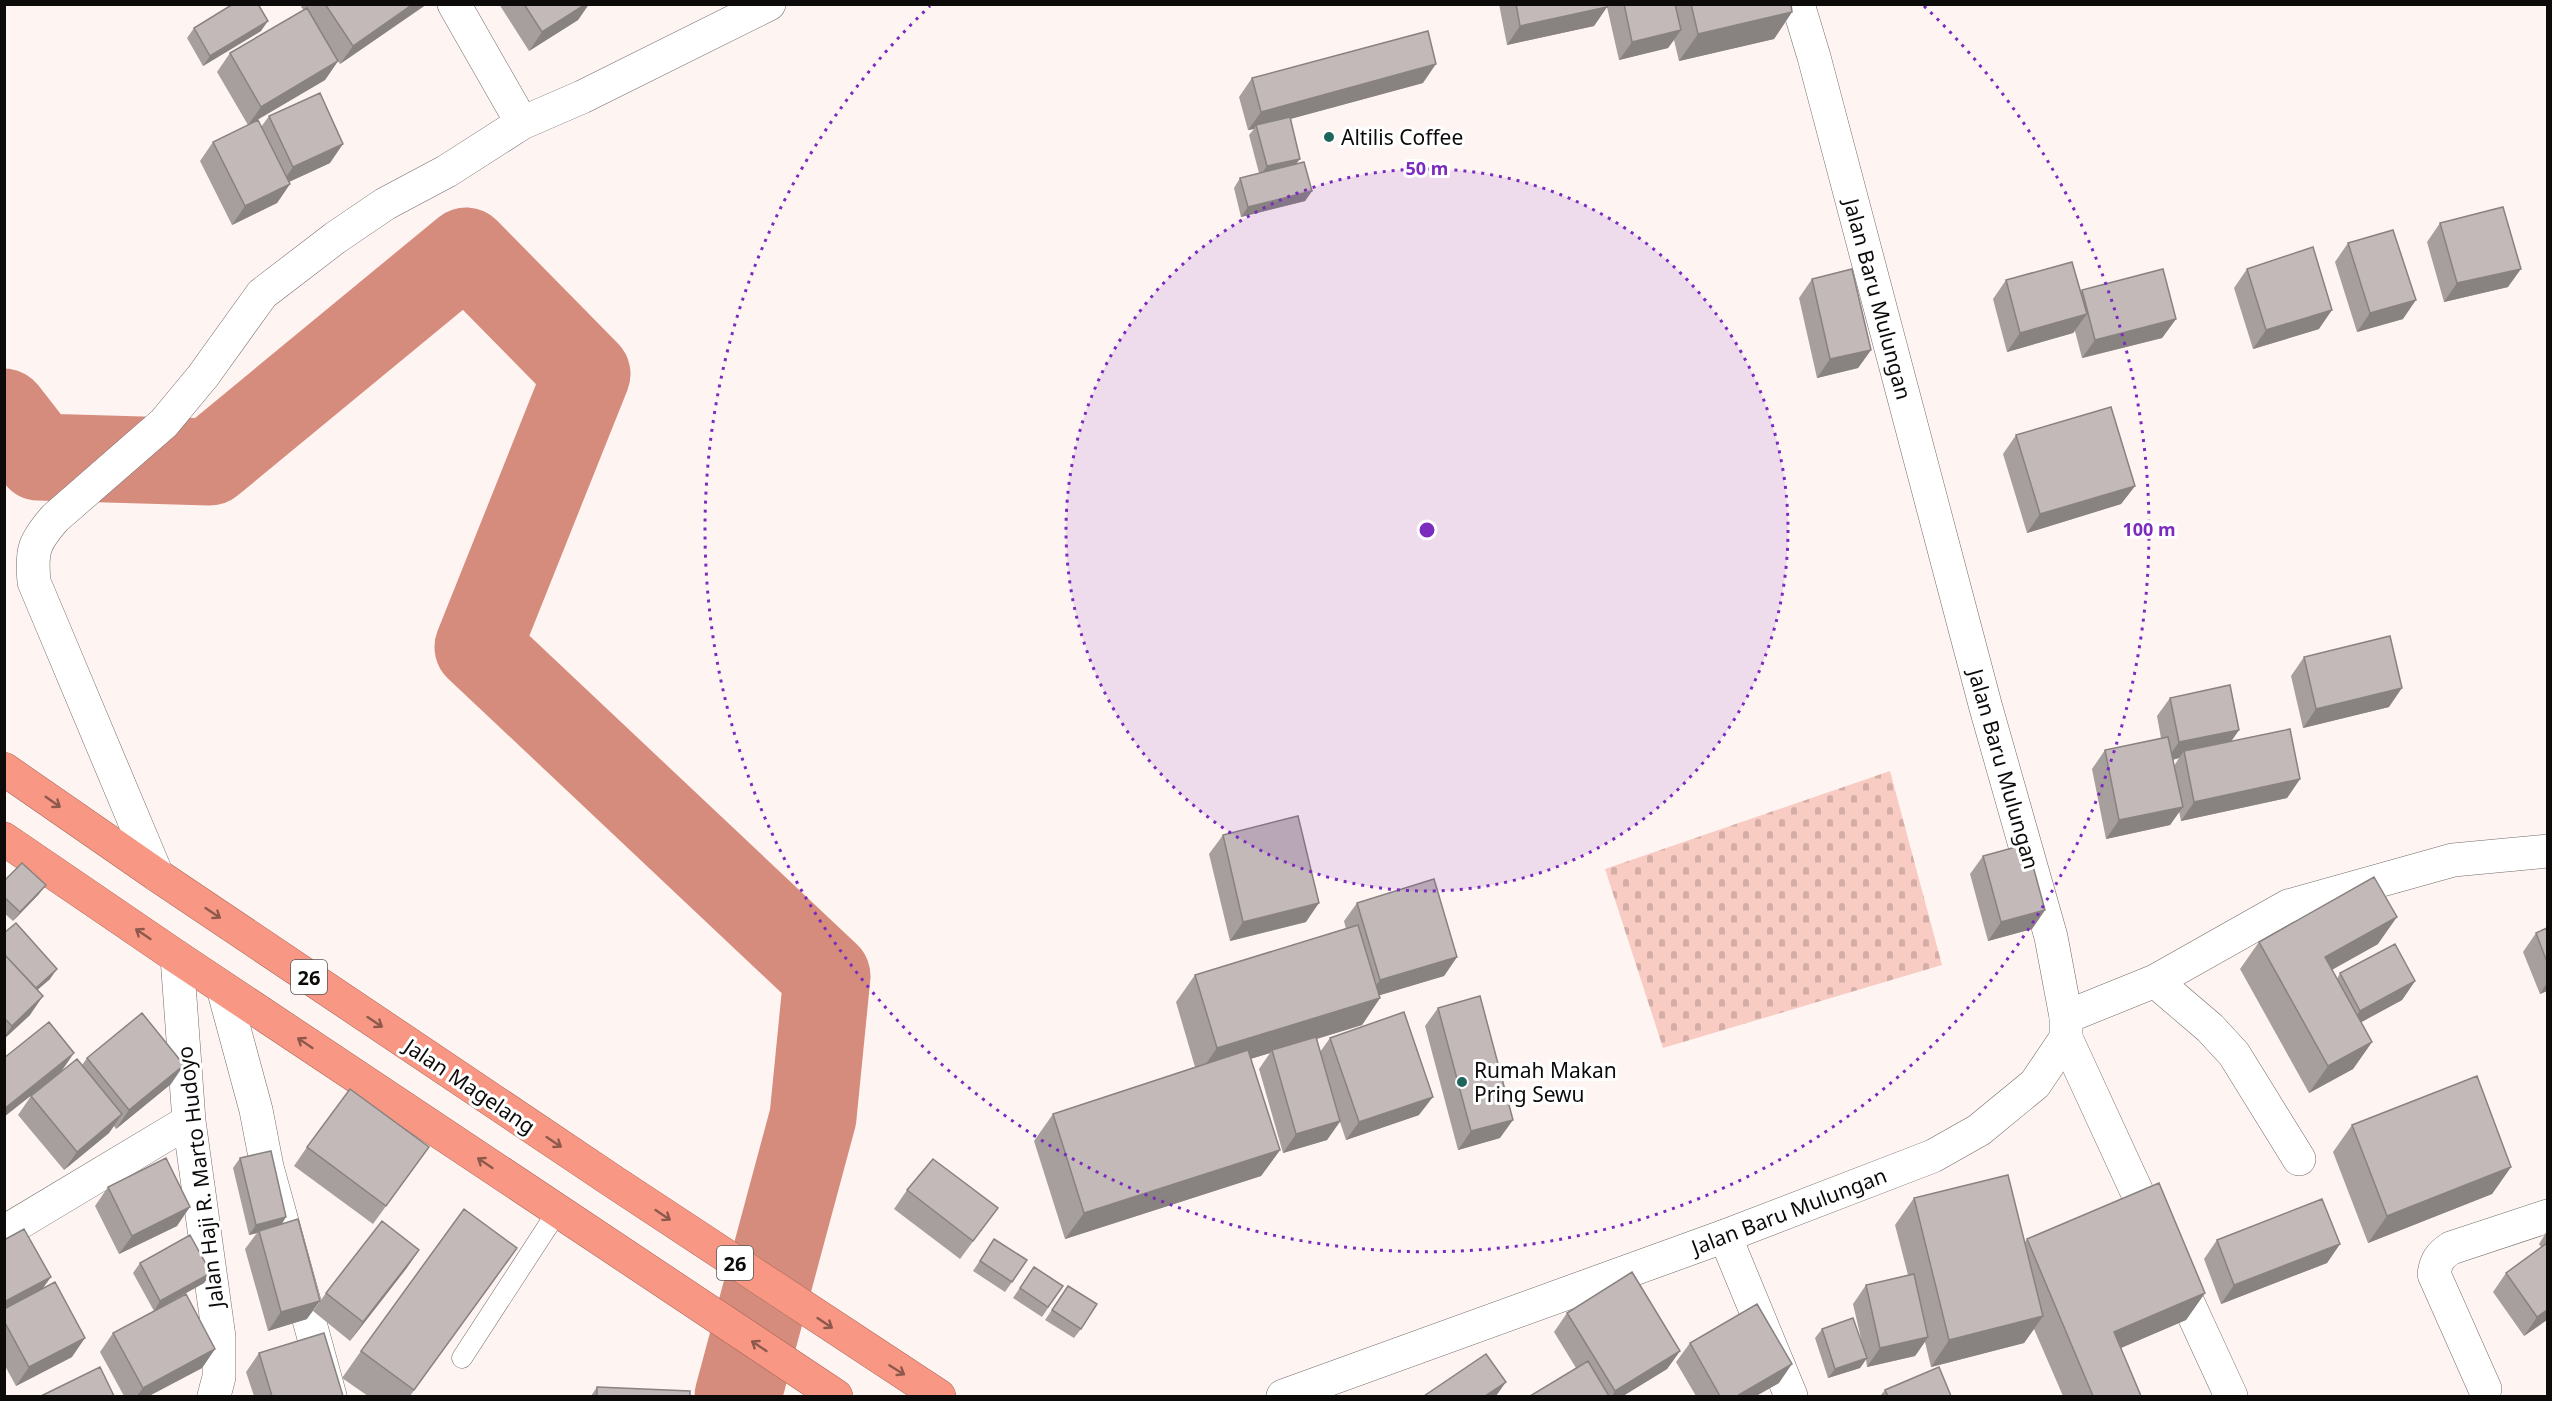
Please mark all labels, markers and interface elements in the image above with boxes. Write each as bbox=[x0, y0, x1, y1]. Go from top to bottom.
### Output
place label: Altilis Coffee bbox=[1341, 123, 1463, 151]
marker: Altilis Coffee bbox=[1322, 130, 1336, 144]
text: 50 m bbox=[1406, 156, 1448, 180]
street label: Jalan Baru Mulungan bbox=[1837, 194, 1918, 402]
text: 100 m bbox=[2122, 517, 2176, 541]
centre of rings bbox=[1417, 520, 1437, 540]
street label: Jalan Baru Mulungan bbox=[1961, 664, 2046, 872]
one-way arrow bbox=[44, 796, 60, 808]
one-way arrow bbox=[204, 907, 221, 919]
one-way arrow bbox=[136, 928, 152, 940]
road number: 26 bbox=[291, 960, 327, 994]
one-way arrow bbox=[366, 1016, 383, 1028]
street label: Jalan Magelang bbox=[398, 1031, 541, 1140]
one-way arrow bbox=[298, 1037, 314, 1049]
street label: Jalan Haji R. Marto Hudoyo bbox=[170, 1045, 230, 1311]
place label: Rumah Makan Pring Sewu bbox=[1474, 1056, 1617, 1108]
marker: Rumah Makan Pring Sewu bbox=[1455, 1075, 1469, 1089]
one-way arrow bbox=[546, 1136, 562, 1148]
one-way arrow bbox=[477, 1157, 493, 1169]
street label: Jalan Baru Mulungan bbox=[1686, 1161, 1891, 1262]
one-way arrow bbox=[654, 1209, 671, 1221]
road number: 26 bbox=[717, 1246, 753, 1280]
one-way arrow bbox=[817, 1317, 833, 1329]
one-way arrow bbox=[751, 1339, 768, 1352]
one-way arrow bbox=[888, 1364, 905, 1376]

